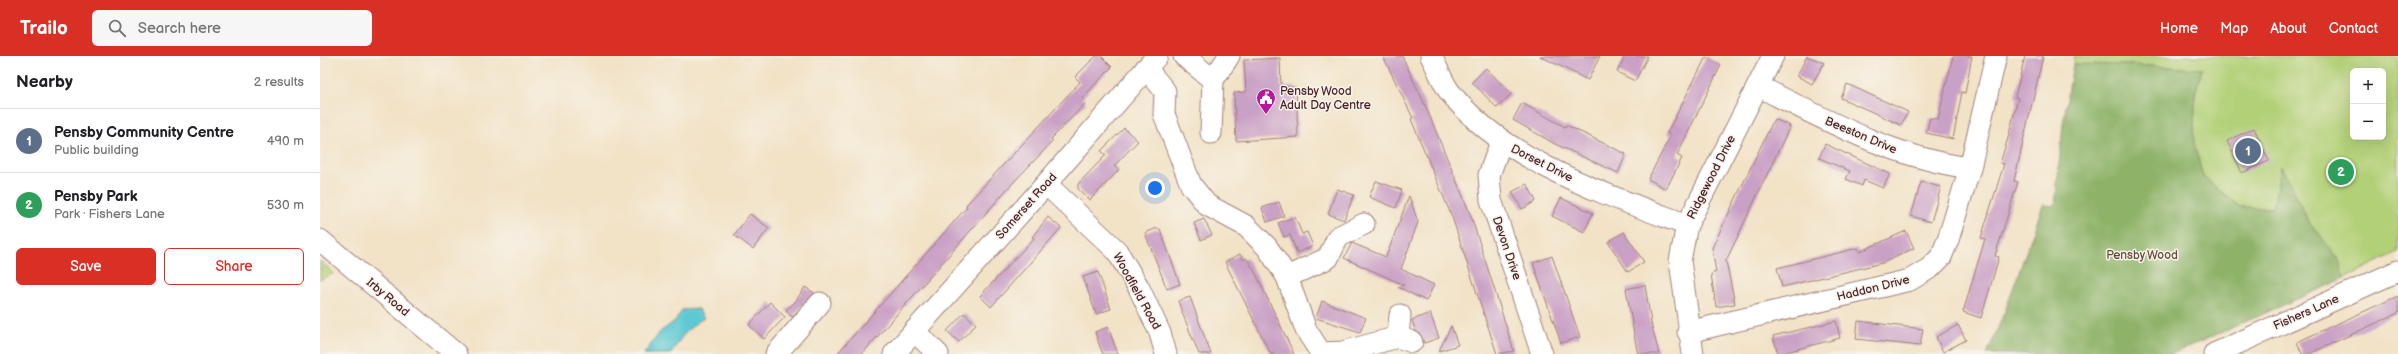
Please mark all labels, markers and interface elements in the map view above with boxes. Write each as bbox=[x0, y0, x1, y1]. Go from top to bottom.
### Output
search box bbox=[92, 10, 372, 46]
text: Trailo bbox=[20, 17, 68, 40]
icon: search bbox=[106, 17, 128, 39]
text: Search here bbox=[138, 19, 221, 38]
text: Home bbox=[2160, 20, 2198, 37]
text: Map bbox=[2220, 20, 2248, 37]
text: About bbox=[2270, 20, 2307, 37]
text: Contact bbox=[2329, 20, 2378, 37]
map controls bbox=[2350, 68, 2386, 140]
button: + bbox=[2350, 68, 2386, 104]
text: Nearby bbox=[16, 72, 73, 92]
text: 2 results bbox=[254, 74, 304, 90]
place label: Pensby Wood Adult Day Centre bbox=[1280, 84, 1371, 113]
public building icon: Pensby Wood Adult Day Centre bbox=[1255, 87, 1277, 115]
button: − bbox=[2350, 104, 2386, 140]
street label: Beeston Drive bbox=[1823, 114, 1899, 157]
text: Pensby Community Centre bbox=[54, 123, 234, 142]
text: 1 bbox=[26, 133, 32, 149]
text: 490 m bbox=[267, 133, 304, 149]
street label: Ridgewood Drive bbox=[1684, 133, 1739, 222]
pin: 1 bbox=[2235, 136, 2261, 166]
street label: Dorset Drive bbox=[1508, 141, 1575, 186]
text: Public building bbox=[54, 142, 139, 158]
pin: 2 bbox=[2328, 157, 2354, 187]
street label: Somerset Road bbox=[993, 170, 1060, 243]
your location bbox=[1145, 178, 1165, 198]
text: Pensby Park bbox=[54, 187, 138, 206]
text: 2 bbox=[25, 197, 33, 213]
text: 530 m bbox=[267, 197, 304, 213]
text: Park · Fishers Lane bbox=[54, 206, 165, 222]
street label: Devon Drive bbox=[1489, 214, 1524, 282]
button: Save bbox=[16, 248, 156, 285]
button: Share bbox=[164, 248, 304, 285]
park label: Pensby Wood bbox=[2106, 248, 2178, 263]
street label: Woodfield Road bbox=[1109, 250, 1164, 332]
street label: Haddon Drive bbox=[1835, 272, 1911, 305]
street label: Irby Road bbox=[363, 275, 412, 320]
street label: Fishers Lane bbox=[2271, 291, 2341, 334]

